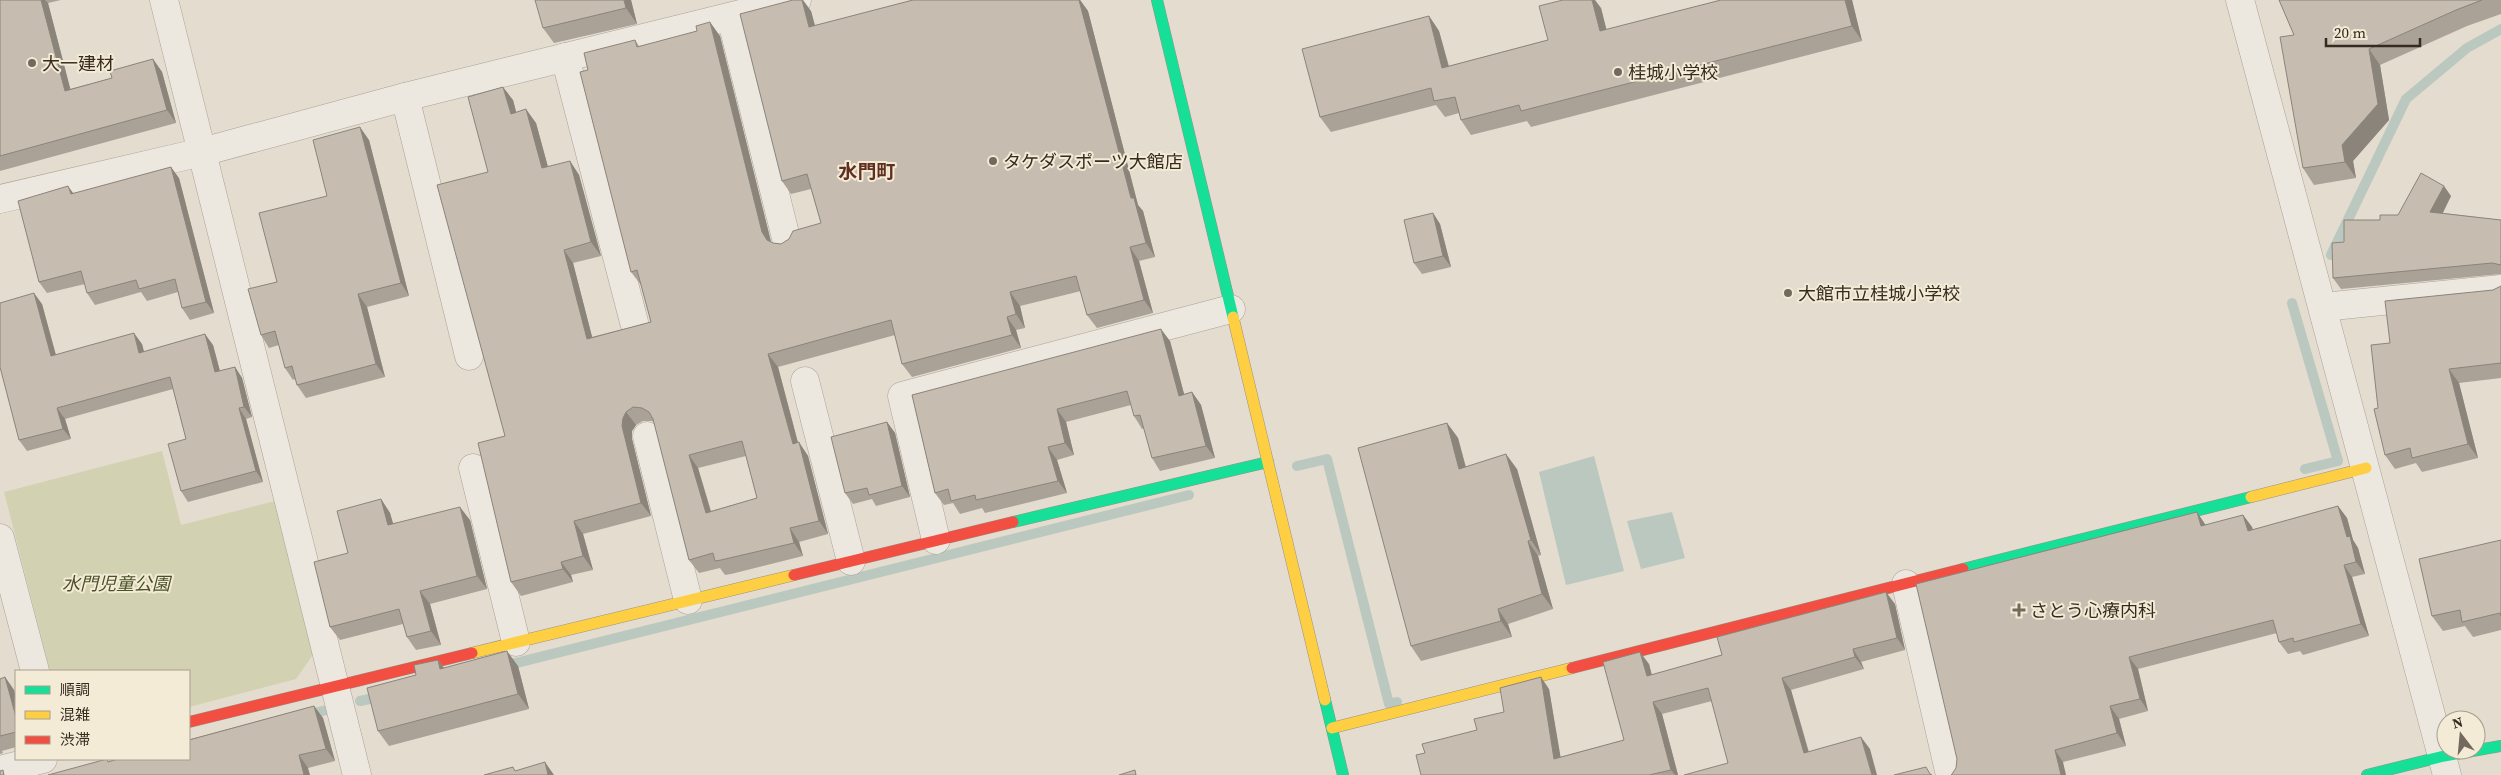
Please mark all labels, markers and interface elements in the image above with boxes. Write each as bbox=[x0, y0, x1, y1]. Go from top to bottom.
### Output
scale bar bbox=[2326, 15, 2420, 47]
text: 20 m bbox=[2334, 22, 2366, 43]
place label: 大一建材 bbox=[42, 51, 114, 76]
marker: 大一建材 bbox=[26, 57, 38, 69]
place label: 桂城小学校 bbox=[1628, 60, 1718, 85]
marker: 桂城小学校 bbox=[1612, 66, 1624, 78]
place label: タケダスポーツ大館店 bbox=[1003, 149, 1183, 174]
marker: タケダスポーツ大館店 bbox=[987, 155, 999, 167]
district label: 水門町 bbox=[838, 158, 896, 184]
place label: 大館市立桂城小学校 bbox=[1798, 281, 1960, 306]
marker: 大館市立桂城小学校 bbox=[1782, 287, 1794, 299]
park label: 水門児童公園 bbox=[62, 571, 173, 596]
place label: さとう心療内科 bbox=[2030, 598, 2156, 623]
marker: さとう心療内科 bbox=[2012, 603, 2026, 617]
legend bbox=[15, 670, 190, 760]
text: 順調 bbox=[60, 679, 90, 700]
text: 混雑 bbox=[60, 704, 90, 725]
north arrow bbox=[2436, 710, 2486, 760]
text: N bbox=[2450, 711, 2465, 734]
text: 渋滞 bbox=[60, 729, 90, 750]

